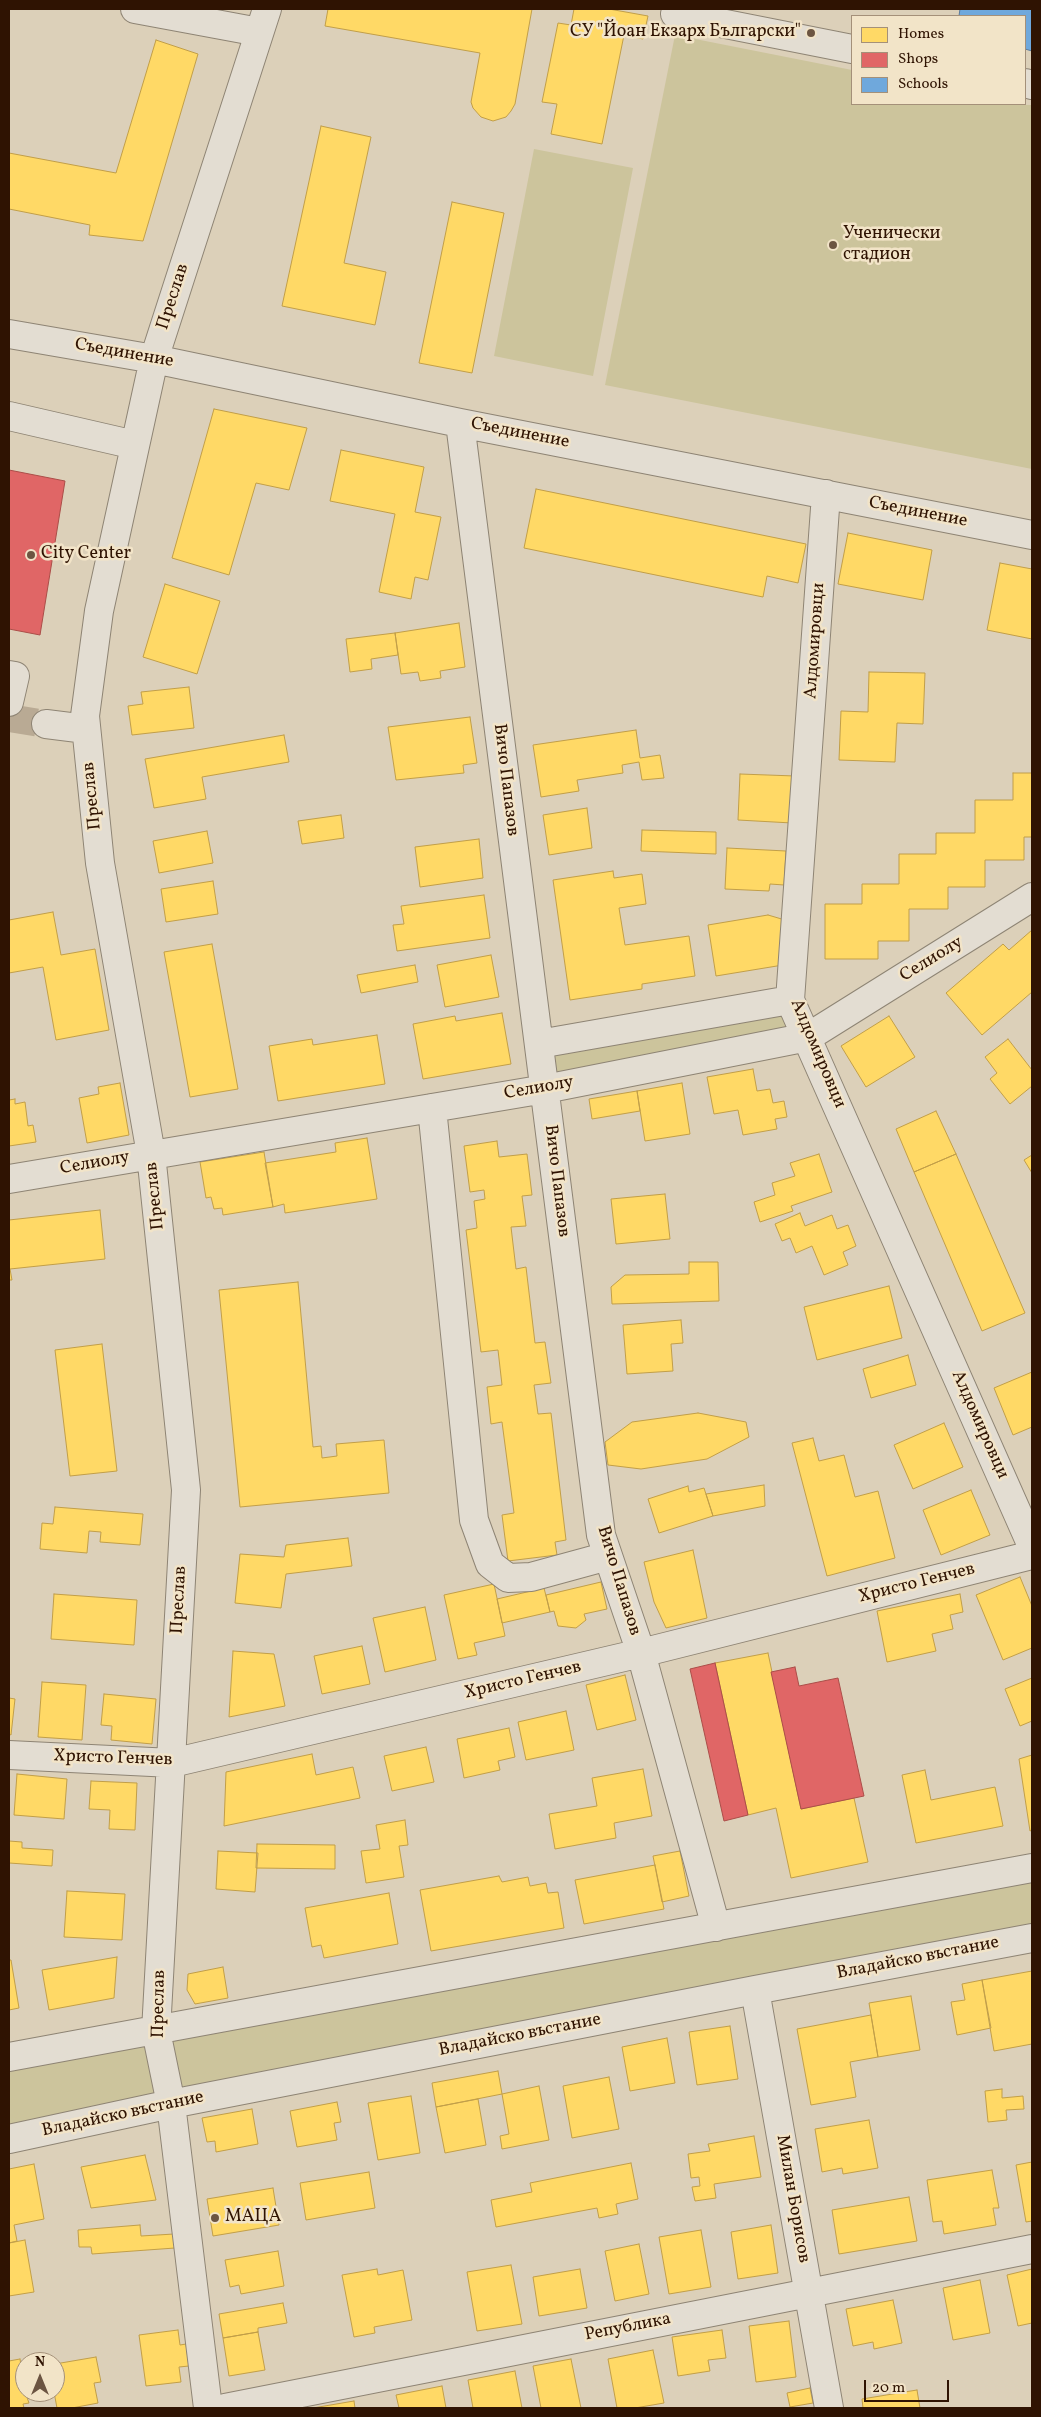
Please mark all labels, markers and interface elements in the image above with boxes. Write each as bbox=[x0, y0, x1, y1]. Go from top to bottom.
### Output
legend bbox=[851, 15, 1026, 105]
place label: СУ "Йоан Екзарх Български" bbox=[570, 22, 801, 44]
text: Homes bbox=[898, 24, 944, 45]
marker: СУ "Йоан Екзарх Български" bbox=[805, 27, 817, 39]
text: Shops bbox=[898, 49, 938, 70]
text: Schools bbox=[898, 74, 948, 95]
place label: Ученически стадион bbox=[843, 224, 941, 266]
marker: Ученически стадион bbox=[827, 239, 839, 251]
street label: Преслав bbox=[153, 261, 195, 333]
street label: Съединение bbox=[73, 335, 175, 373]
street label: Съединение bbox=[469, 414, 571, 454]
street label: Съединение bbox=[867, 493, 969, 533]
place label: City Center bbox=[41, 544, 131, 566]
marker: City Center bbox=[25, 549, 37, 561]
street label: Алдомировци bbox=[801, 582, 831, 700]
street label: Вичо Папазов bbox=[487, 722, 523, 838]
street label: Преслав bbox=[79, 761, 107, 831]
street label: Селиолу bbox=[897, 932, 967, 988]
street label: Алдомировци bbox=[784, 996, 850, 1112]
street label: Селиолу bbox=[503, 1072, 575, 1106]
street label: Вичо Папазов bbox=[538, 1123, 574, 1239]
street label: Селиолу bbox=[59, 1147, 131, 1181]
street label: Преслав bbox=[142, 1161, 170, 1231]
street label: Алдомировци bbox=[945, 1367, 1013, 1483]
street label: Вичо Папазов bbox=[591, 1524, 645, 1638]
street label: Христо Генчев bbox=[857, 1559, 977, 1609]
street label: Преслав bbox=[167, 1565, 193, 1635]
street label: Христо Генчев bbox=[462, 1657, 584, 1705]
street label: Христо Генчев bbox=[53, 1746, 173, 1772]
street label: Владайско въстание bbox=[835, 1933, 1001, 1985]
street label: Преслав bbox=[149, 1970, 171, 2038]
street label: Владайско въстание bbox=[437, 2010, 603, 2062]
street label: Владайско въстание bbox=[40, 2087, 206, 2143]
street label: Милан Борисов bbox=[770, 2133, 814, 2265]
place label: МАЦА bbox=[225, 2207, 281, 2229]
marker: МАЦА bbox=[209, 2212, 221, 2224]
street label: Република bbox=[583, 2309, 673, 2347]
north arrow bbox=[15, 2352, 65, 2402]
text: N bbox=[35, 2353, 45, 2372]
scale bar bbox=[866, 2370, 951, 2402]
text: 20 m bbox=[872, 2378, 905, 2399]

